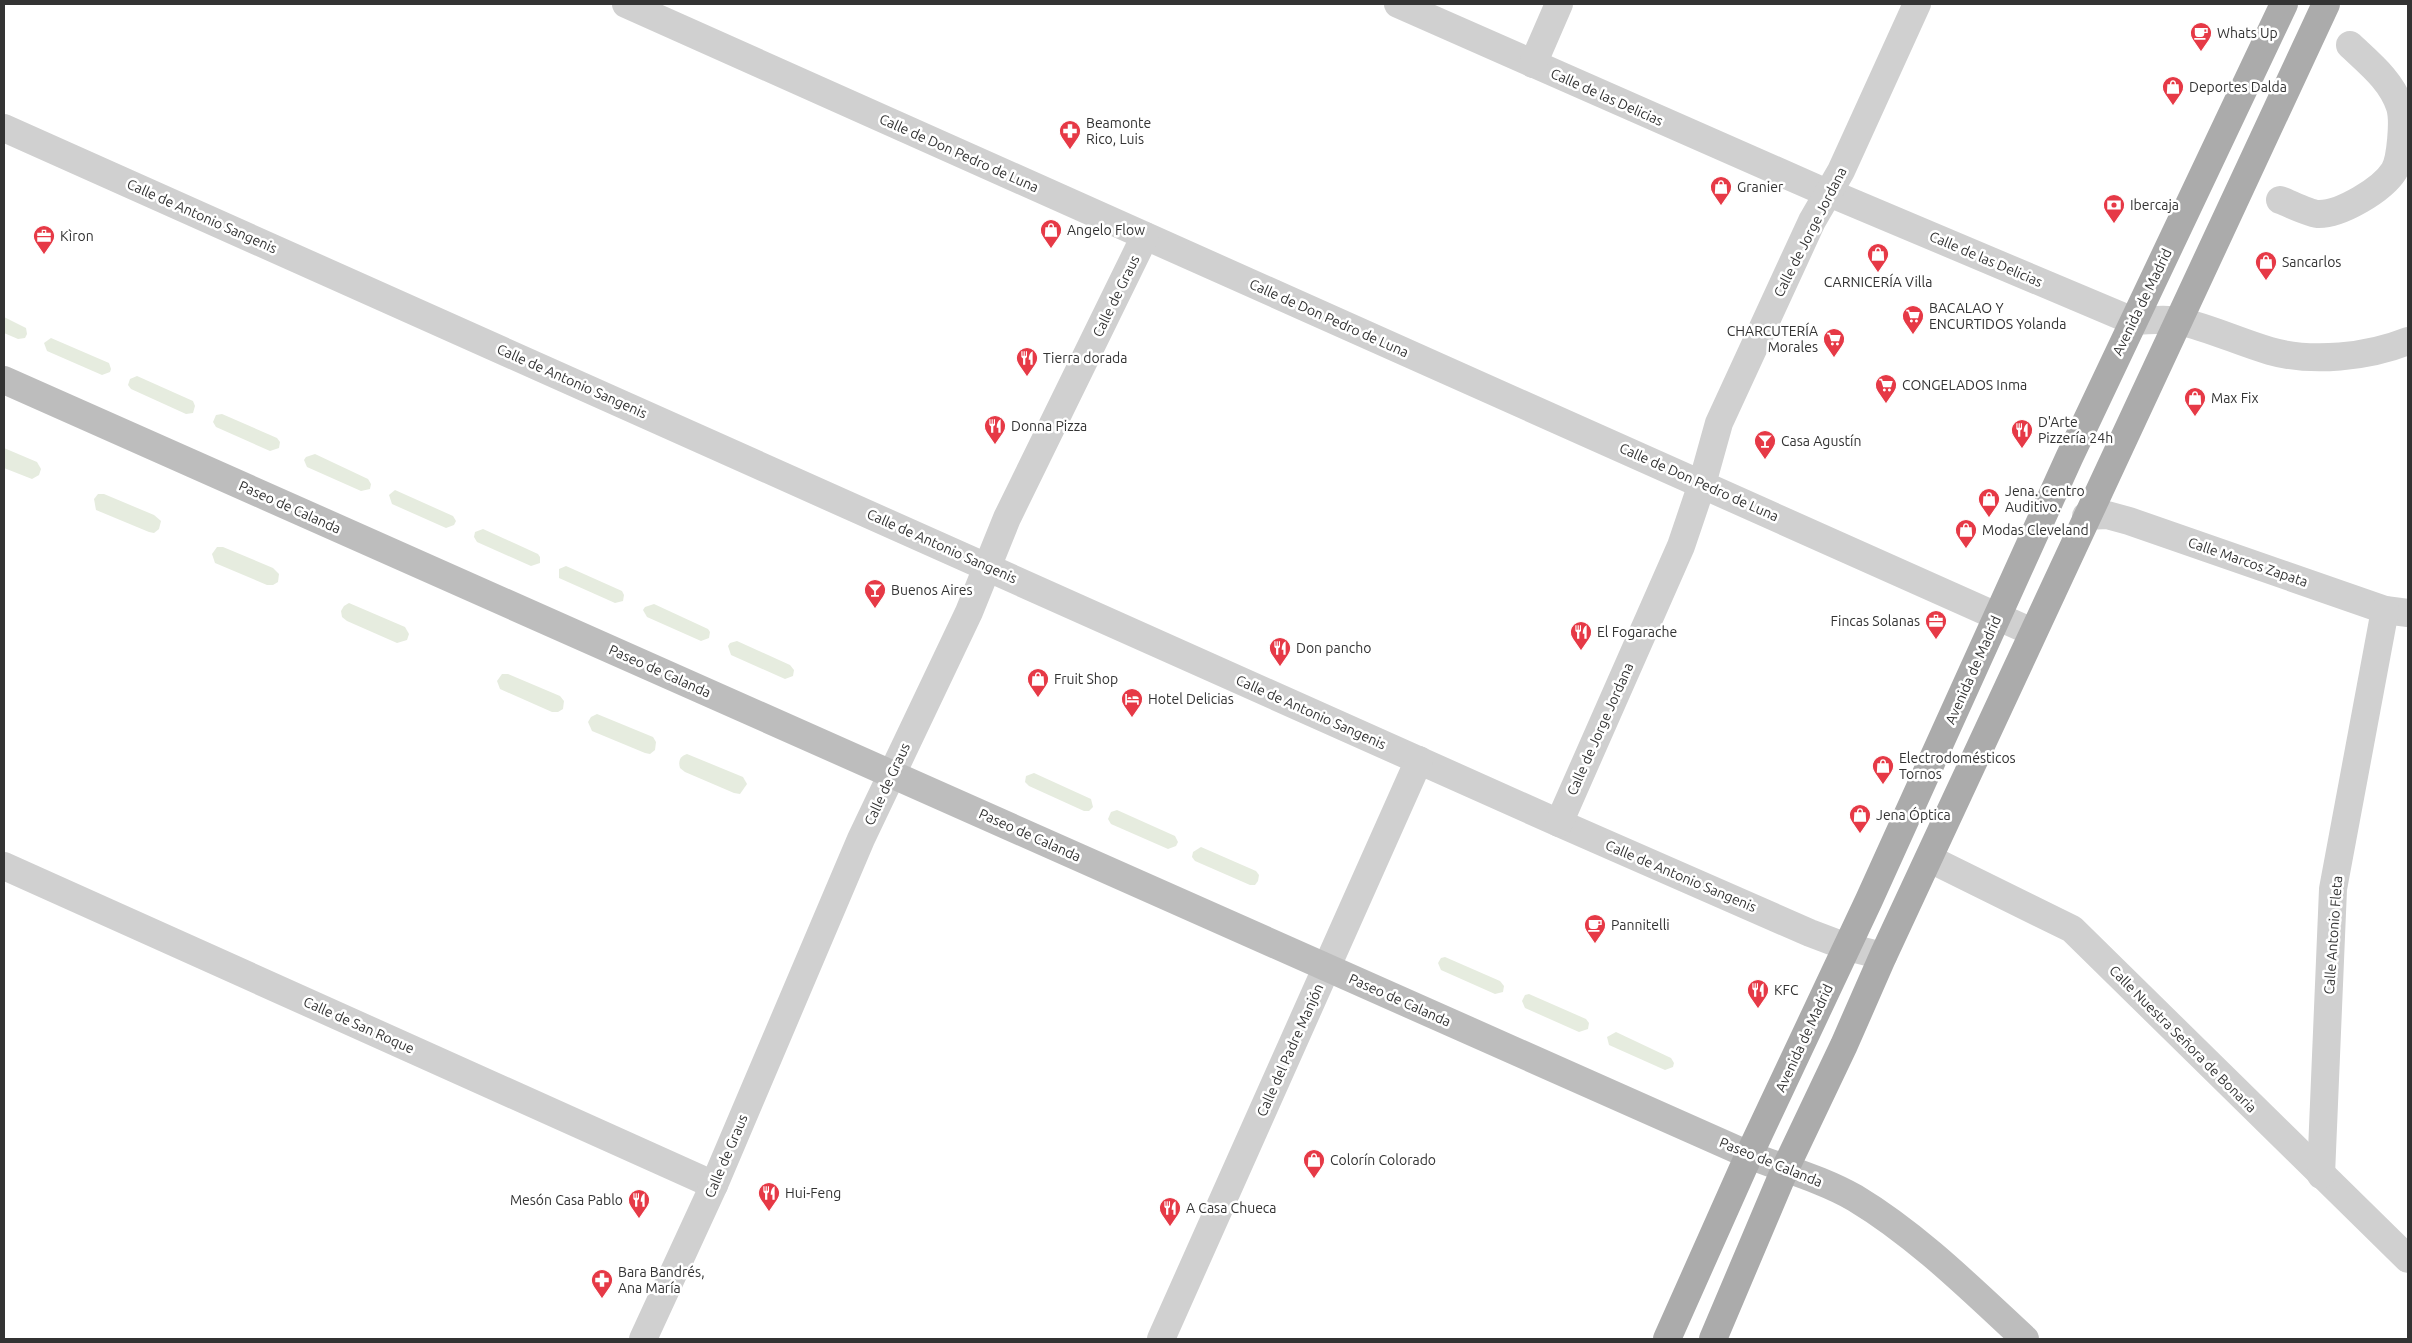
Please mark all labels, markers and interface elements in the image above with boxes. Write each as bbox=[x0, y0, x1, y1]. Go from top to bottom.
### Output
cafe icon: Whats Up bbox=[2189, 21, 2213, 52]
place label: Whats Up bbox=[2217, 25, 2278, 41]
street label: Calle de las Delicias bbox=[1548, 65, 1666, 129]
shop icon: Deportes Dalda bbox=[2161, 75, 2185, 106]
place label: Deportes Dalda bbox=[2189, 79, 2287, 95]
street label: Calle de Don Pedro de Luna bbox=[877, 111, 1041, 195]
place label: Beamonte Rico, Luis bbox=[1086, 115, 1151, 147]
pharmacy icon: Beamonte Rico, Luis bbox=[1058, 119, 1082, 150]
street label: Calle de Jorge Jordana bbox=[1770, 164, 1850, 300]
shop icon: Granier bbox=[1709, 175, 1733, 206]
street label: Calle de Antonio Sangenis bbox=[125, 176, 279, 256]
place label: Granier bbox=[1737, 179, 1784, 195]
bank icon: Ibercaja bbox=[2102, 193, 2126, 224]
place label: Ibercaja bbox=[2130, 197, 2179, 213]
shop icon: Angelo Flow bbox=[1039, 218, 1063, 249]
place label: Angelo Flow bbox=[1067, 222, 1145, 238]
office icon: Kìron bbox=[32, 224, 56, 255]
place label: Kìron bbox=[60, 228, 94, 244]
street label: Calle de las Delicias bbox=[1927, 228, 2045, 290]
shop icon: CARNICERÍA Villa bbox=[1866, 242, 1890, 273]
street label: Avenida de Madrid bbox=[2109, 246, 2175, 358]
shop icon: Sancarlos bbox=[2254, 250, 2278, 281]
street label: Calle de Graus bbox=[1089, 252, 1143, 340]
place label: Sancarlos bbox=[2282, 254, 2341, 270]
place label: CARNICERÍA Villa bbox=[1824, 273, 1932, 290]
street label: Calle de Don Pedro de Luna bbox=[1247, 276, 1411, 360]
place label: BACALAO Y ENCURTIDOS Yolanda bbox=[1929, 300, 2066, 332]
supermarket icon: BACALAO Y ENCURTIDOS Yolanda bbox=[1901, 304, 1925, 335]
place label: CHARCUTERÍA Morales bbox=[1727, 322, 1818, 355]
supermarket icon: CHARCUTERÍA Morales bbox=[1822, 327, 1846, 358]
street label: Calle de Antonio Sangenis bbox=[495, 341, 649, 421]
restaurant icon: Tierra dorada bbox=[1015, 346, 1039, 377]
place label: Tierra dorada bbox=[1043, 350, 1127, 366]
supermarket icon: CONGELADOS Inma bbox=[1874, 373, 1898, 404]
place label: CONGELADOS Inma bbox=[1902, 377, 2027, 393]
shop icon: Max Fix bbox=[2183, 386, 2207, 417]
place label: Max Fix bbox=[2211, 390, 2258, 406]
restaurant icon: Donna Pizza bbox=[983, 414, 1007, 445]
place label: D'Arte Pizzería 24h bbox=[2038, 414, 2113, 446]
place label: Donna Pizza bbox=[1011, 418, 1087, 434]
restaurant icon: D'Arte Pizzería 24h bbox=[2010, 418, 2034, 449]
bar icon: Casa Agustín bbox=[1753, 429, 1777, 460]
place label: Casa Agustín bbox=[1781, 433, 1861, 449]
street label: Calle de Don Pedro de Luna bbox=[1617, 440, 1781, 524]
street label: Paseo de Calanda bbox=[237, 477, 343, 537]
place label: Jena. Centro Auditivo. bbox=[2005, 483, 2085, 515]
shop icon: Jena. Centro Auditivo. bbox=[1977, 487, 2001, 518]
street label: Calle de Antonio Sangenis bbox=[865, 506, 1019, 586]
shop icon: Modas Cleveland bbox=[1954, 518, 1978, 549]
place label: Modas Cleveland bbox=[1982, 522, 2089, 538]
street label: Calle Marcos Zapata bbox=[2186, 534, 2310, 590]
bar icon: Buenos Aires bbox=[863, 578, 887, 609]
place label: Buenos Aires bbox=[891, 582, 973, 598]
office icon: Fincas Solanas bbox=[1924, 609, 1948, 640]
place label: Fincas Solanas bbox=[1831, 613, 1920, 629]
street label: Avenida de Madrid bbox=[1942, 613, 2004, 727]
restaurant icon: El Fogarache bbox=[1569, 620, 1593, 651]
place label: El Fogarache bbox=[1597, 624, 1677, 640]
restaurant icon: Don pancho bbox=[1268, 636, 1292, 667]
place label: Don pancho bbox=[1296, 640, 1371, 656]
street label: Paseo de Calanda bbox=[607, 641, 713, 701]
street label: Calle de Jorge Jordana bbox=[1564, 660, 1636, 798]
shop icon: Fruit Shop bbox=[1026, 667, 1050, 698]
place label: Fruit Shop bbox=[1054, 671, 1118, 687]
street label: Calle de Antonio Sangenis bbox=[1234, 672, 1388, 752]
hotel icon: Hotel Delicias bbox=[1120, 687, 1144, 718]
place label: Hotel Delicias bbox=[1148, 691, 1234, 707]
street label: Calle de Graus bbox=[861, 740, 913, 828]
place label: Electrodomésticos Tornos bbox=[1899, 750, 2016, 782]
shop icon: Electrodomésticos Tornos bbox=[1871, 754, 1895, 785]
shop icon: Jena Óptica bbox=[1848, 803, 1872, 834]
street label: Paseo de Calanda bbox=[977, 805, 1083, 865]
place label: Jena Óptica bbox=[1876, 806, 1951, 823]
street label: Calle de Antonio Sangenis bbox=[1603, 837, 1759, 915]
street label: Calle Antonio Fleta bbox=[2321, 875, 2345, 995]
cafe icon: Pannitelli bbox=[1583, 913, 1607, 944]
place label: Pannitelli bbox=[1611, 917, 1670, 933]
street label: Calle Nuestra Señora de Bonaria bbox=[2106, 962, 2260, 1116]
street label: Paseo de Calanda bbox=[1347, 970, 1453, 1030]
restaurant icon: KFC bbox=[1746, 978, 1770, 1009]
street label: Calle del Padre Manjón bbox=[1253, 981, 1327, 1119]
street label: Avenida de Madrid bbox=[1772, 982, 1836, 1094]
place label: KFC bbox=[1774, 982, 1799, 998]
street label: Calle de San Roque bbox=[301, 993, 417, 1057]
street label: Calle de Graus bbox=[701, 1112, 751, 1200]
street label: Paseo de Calanda bbox=[1717, 1134, 1825, 1190]
shop icon: Colorín Colorado bbox=[1302, 1148, 1326, 1179]
place label: Colorín Colorado bbox=[1330, 1152, 1436, 1168]
restaurant icon: Hui-Feng bbox=[757, 1181, 781, 1212]
place label: Hui-Feng bbox=[785, 1185, 841, 1201]
restaurant icon: Mesón Casa Pablo bbox=[627, 1188, 651, 1219]
place label: Mesón Casa Pablo bbox=[510, 1192, 623, 1208]
restaurant icon: A Casa Chueca bbox=[1158, 1196, 1182, 1227]
place label: A Casa Chueca bbox=[1186, 1200, 1277, 1216]
place label: Bara Bandrés, Ana María bbox=[618, 1264, 705, 1296]
pharmacy icon: Bara Bandrés, Ana María bbox=[590, 1268, 614, 1299]

